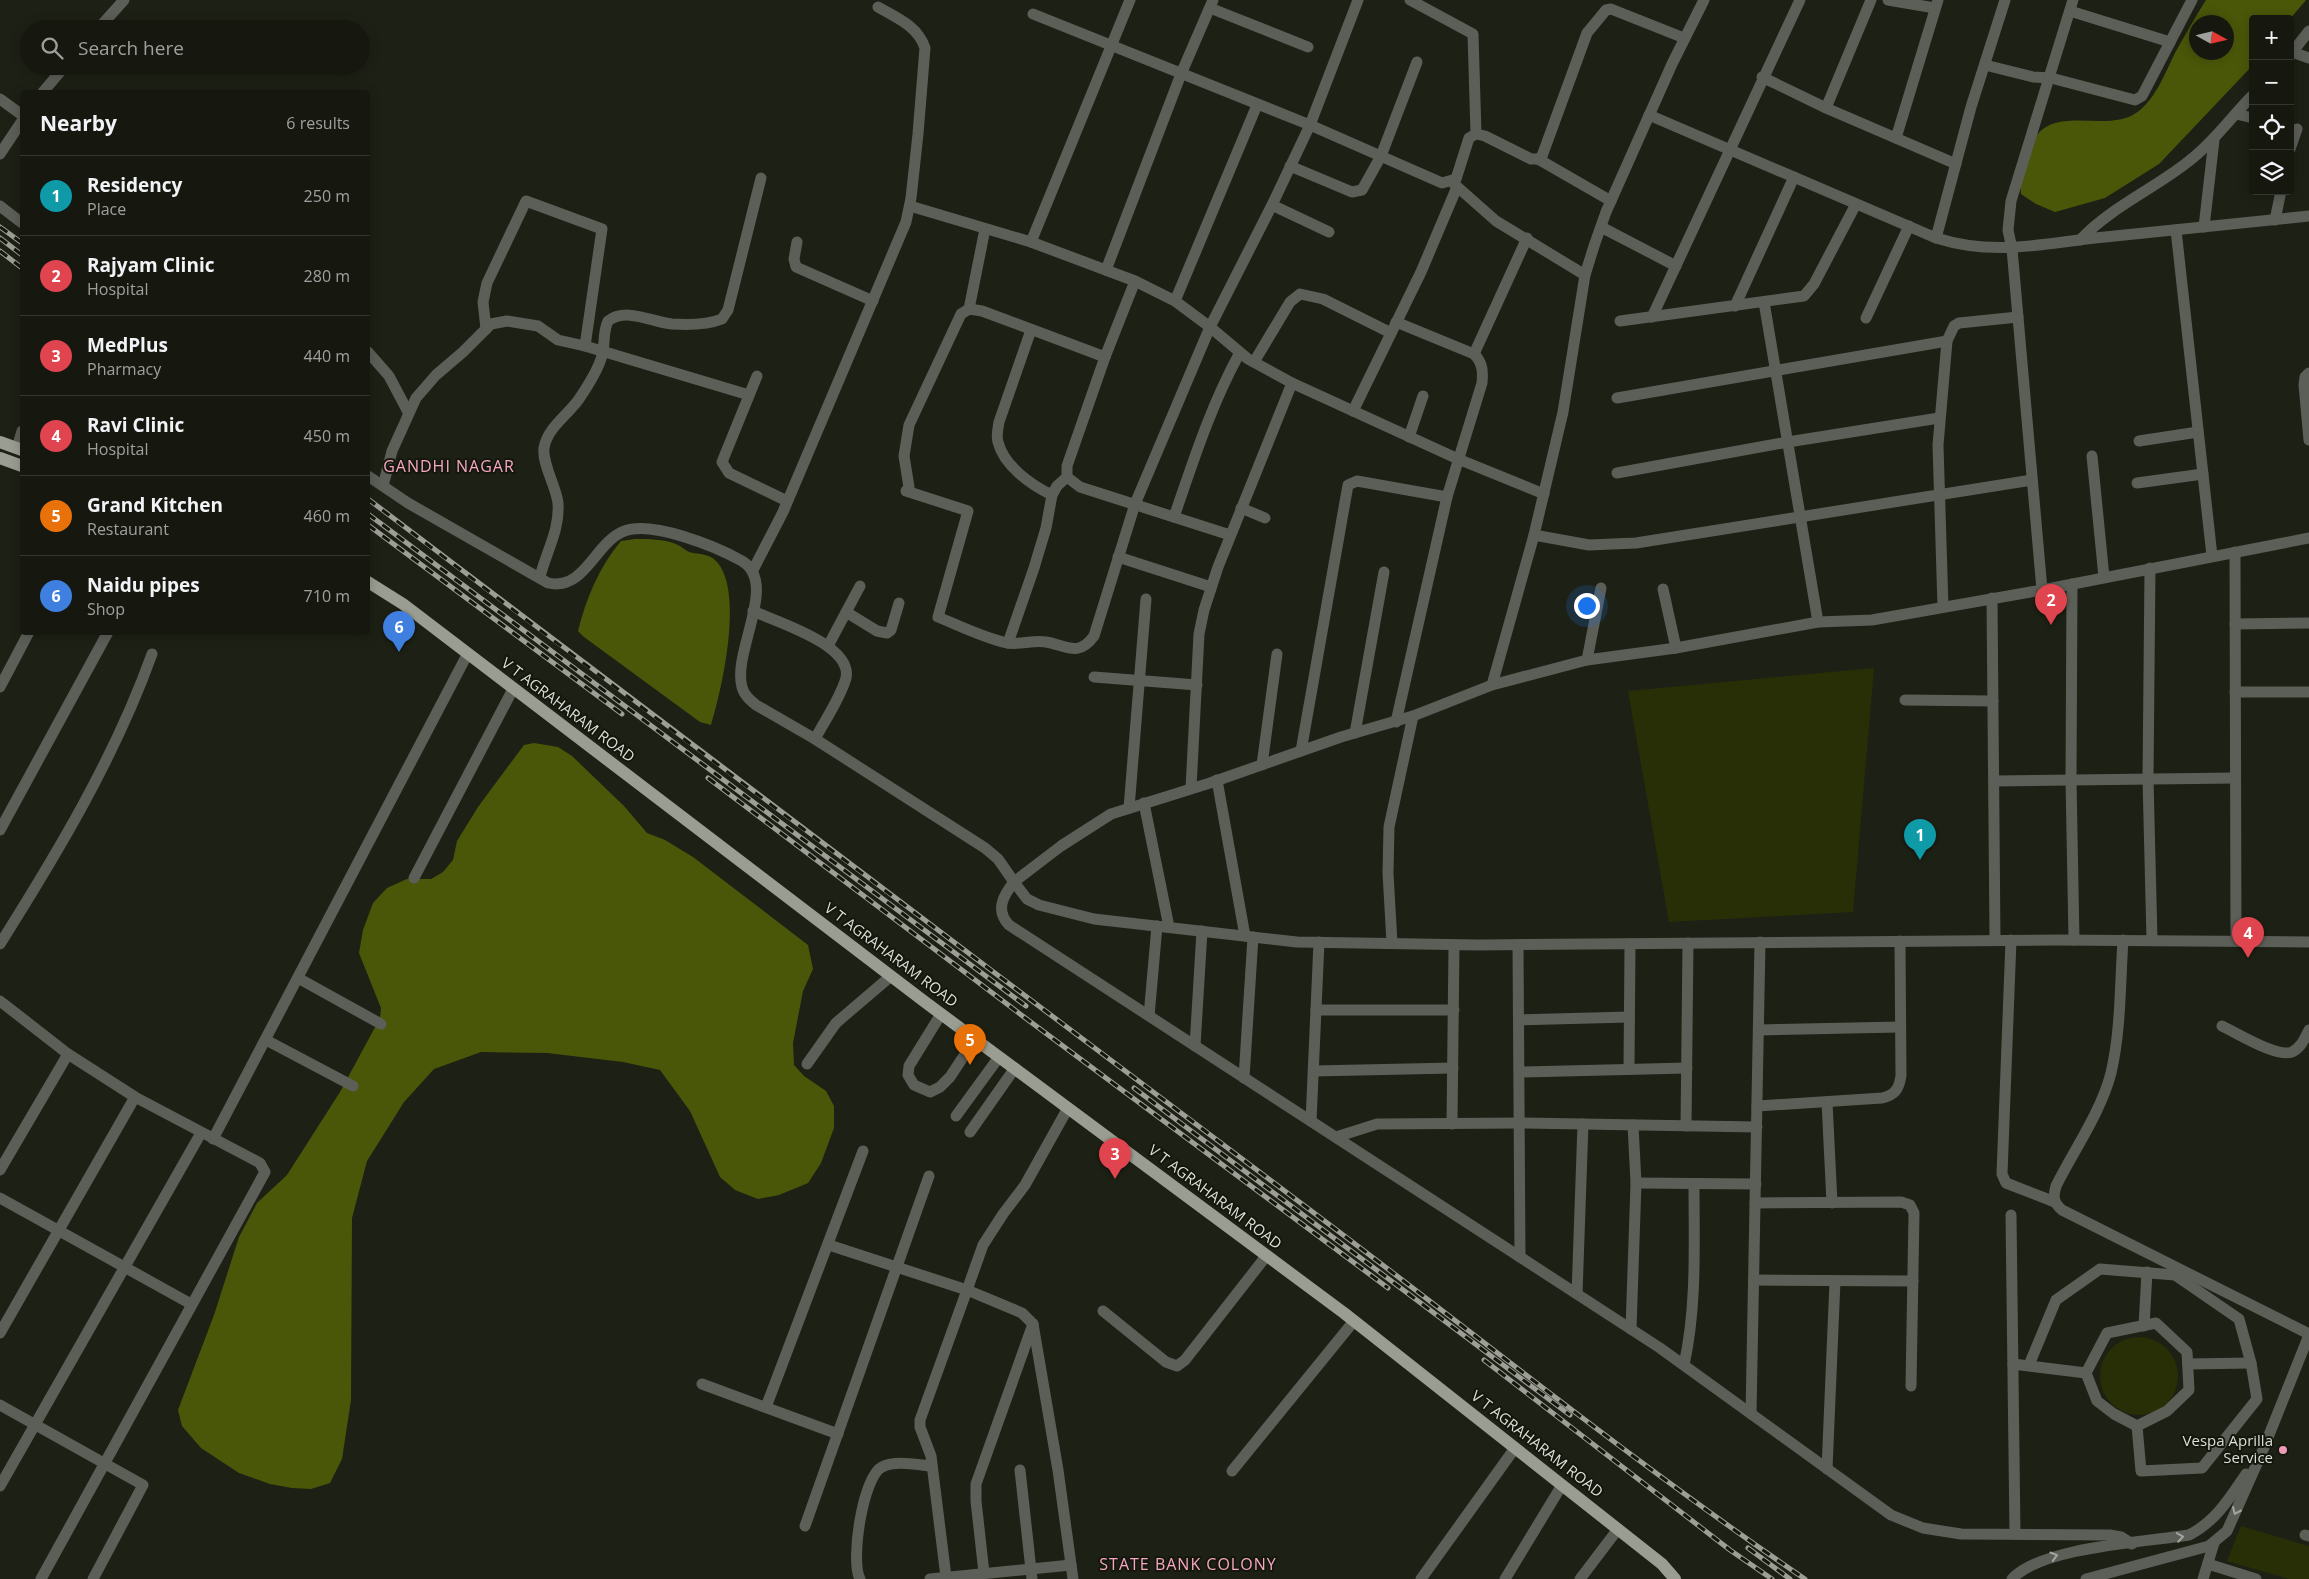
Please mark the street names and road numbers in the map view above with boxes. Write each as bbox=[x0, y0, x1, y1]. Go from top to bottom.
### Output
street label: V T AGRAHARAM ROAD bbox=[498, 652, 639, 766]
street label: V T AGRAHARAM ROAD bbox=[821, 897, 962, 1011]
street label: V T AGRAHARAM ROAD bbox=[1145, 1139, 1286, 1253]
street label: V T AGRAHARAM ROAD bbox=[1468, 1385, 1608, 1501]

